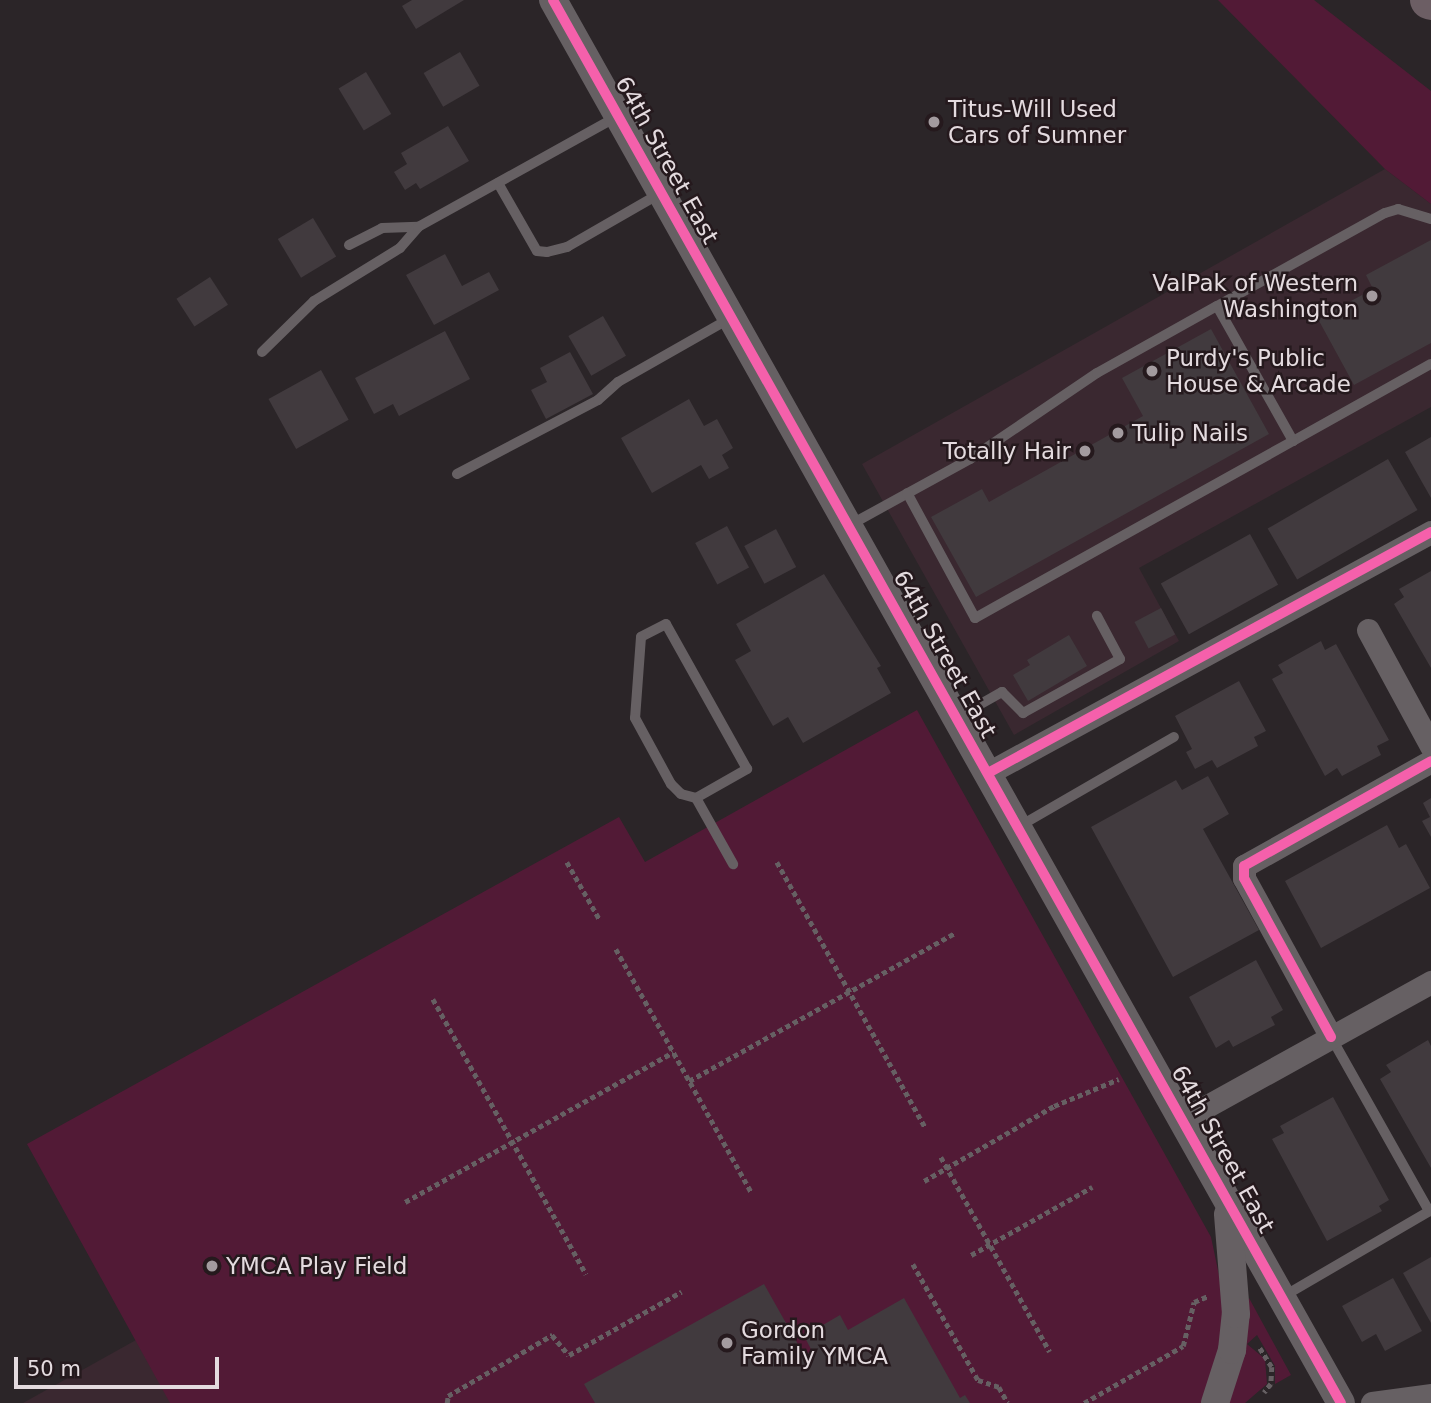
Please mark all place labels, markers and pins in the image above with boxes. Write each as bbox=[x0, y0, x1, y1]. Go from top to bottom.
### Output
place label: Titus-Will Used Cars of Sumner bbox=[948, 95, 1126, 149]
marker: Titus-Will Used Cars of Sumner bbox=[926, 114, 942, 130]
place label: ValPak of Western Washington bbox=[1152, 269, 1358, 323]
marker: ValPak of Western Washington bbox=[1364, 288, 1380, 304]
place label: Purdy's Public House & Arcade bbox=[1166, 344, 1351, 398]
marker: Purdy's Public House & Arcade bbox=[1144, 363, 1160, 379]
place label: Tulip Nails bbox=[1132, 419, 1248, 447]
marker: Tulip Nails bbox=[1110, 425, 1126, 441]
place label: Totally Hair bbox=[943, 437, 1071, 465]
marker: Totally Hair bbox=[1077, 443, 1093, 459]
place label: YMCA Play Field bbox=[226, 1252, 407, 1280]
marker: YMCA Play Field bbox=[204, 1258, 220, 1274]
place label: Gordon Family YMCA bbox=[741, 1316, 888, 1370]
marker: Gordon Family YMCA bbox=[719, 1335, 735, 1351]

